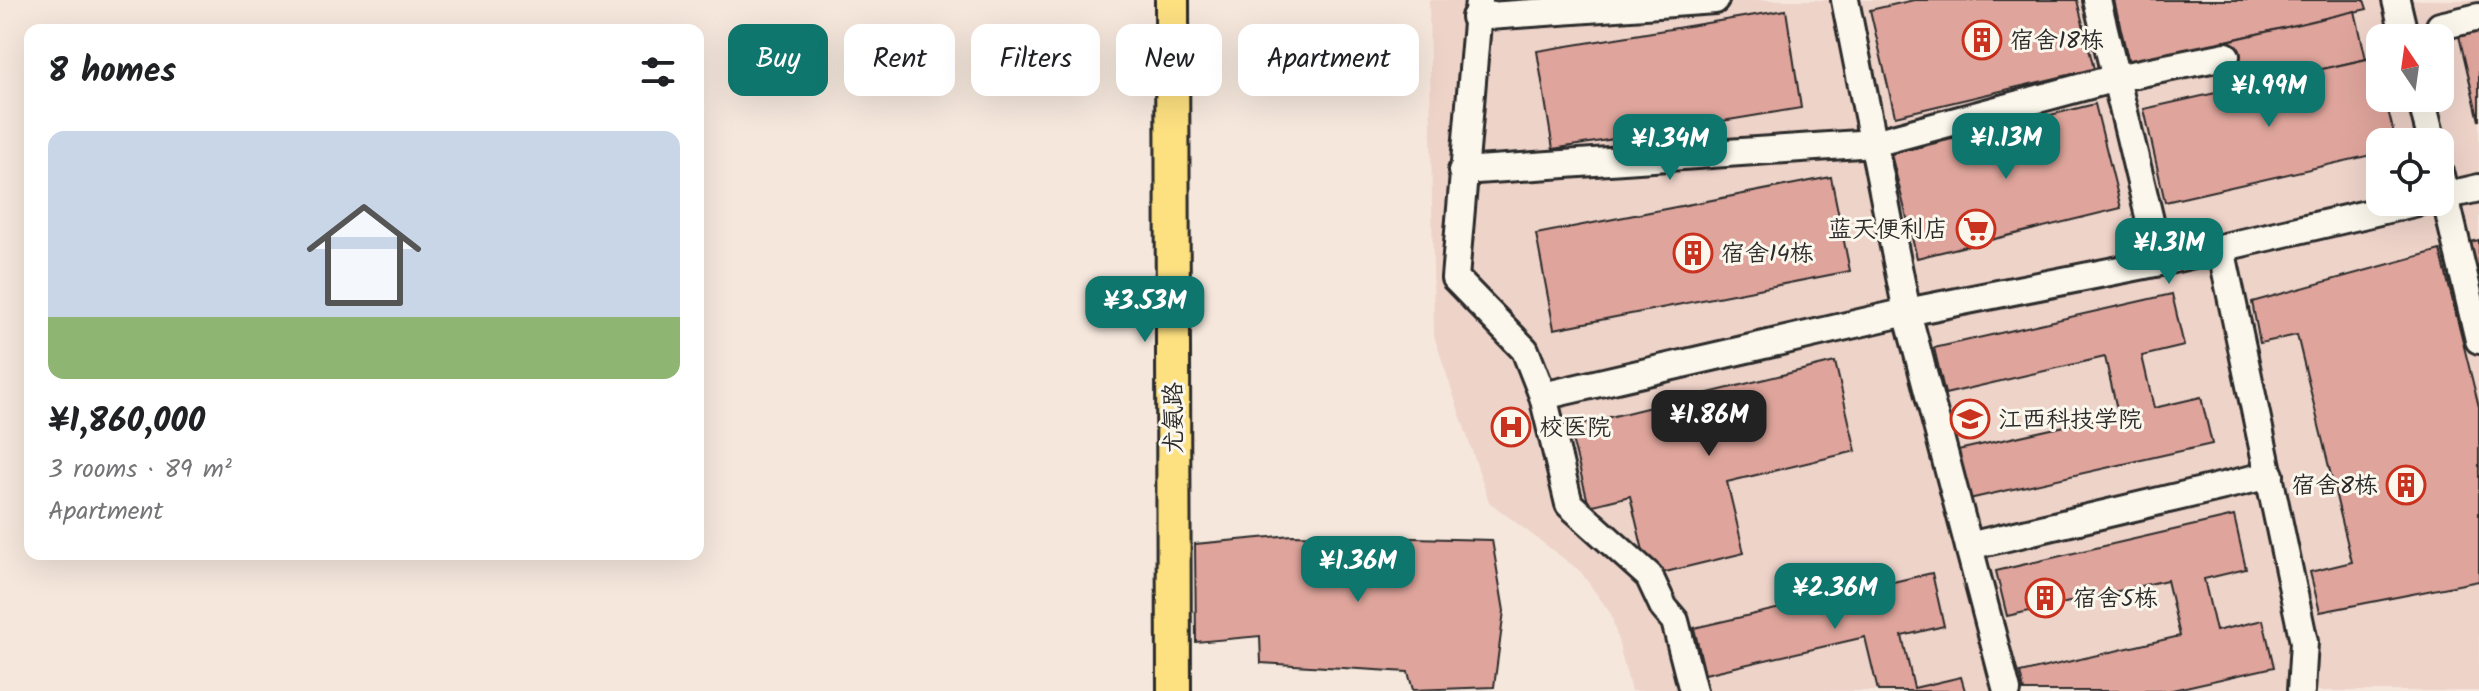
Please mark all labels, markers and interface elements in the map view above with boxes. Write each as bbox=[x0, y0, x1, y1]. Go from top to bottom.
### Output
building icon: 宿舍18栋 bbox=[1961, 19, 2003, 61]
place label: 宿舍18栋 bbox=[2010, 22, 2104, 61]
chip: Buy bbox=[728, 24, 828, 96]
chip: Rent bbox=[844, 24, 955, 96]
chip: Filters bbox=[971, 24, 1100, 96]
chip: New bbox=[1116, 24, 1222, 96]
chip: Apartment bbox=[1238, 24, 1419, 96]
north arrow bbox=[2366, 24, 2454, 112]
map controls bbox=[2366, 24, 2454, 216]
text: 8 homes bbox=[48, 45, 176, 99]
icon: filters bbox=[636, 50, 680, 94]
pin: ¥1.99M bbox=[2204, 61, 2334, 129]
text: ¥1.99M bbox=[2231, 66, 2307, 108]
pin: ¥1.13M bbox=[1941, 113, 2071, 181]
pin: ¥1.34M bbox=[1605, 114, 1735, 182]
text: ¥1.13M bbox=[1970, 118, 2042, 160]
text: ¥1.34M bbox=[1631, 119, 1709, 161]
button: locate bbox=[2366, 128, 2454, 216]
icon: home bbox=[292, 183, 436, 327]
supermarket icon: 蓝天便利店 bbox=[1955, 208, 1997, 250]
place label: 蓝天便利店 bbox=[1828, 211, 1948, 250]
pin: ¥1.31M bbox=[2104, 218, 2234, 286]
text: ¥1.31M bbox=[2133, 223, 2205, 265]
building icon: 宿舍14栋 bbox=[1672, 232, 1714, 274]
place label: 宿舍14栋 bbox=[1721, 235, 1814, 274]
pin: ¥3.53M bbox=[1080, 276, 1210, 344]
text: ¥3.53M bbox=[1103, 281, 1187, 323]
street label: 尤氨路 bbox=[1155, 382, 1194, 454]
pin: ¥1.86M bbox=[1644, 390, 1774, 458]
text: ¥1,860,000 bbox=[48, 395, 205, 449]
text: ¥1.86M bbox=[1669, 395, 1749, 437]
school or university icon: 江西科技学院 bbox=[1949, 398, 1991, 440]
place label: 江西科技学院 bbox=[1998, 401, 2142, 440]
hospital icon: 校医院 bbox=[1490, 406, 1532, 448]
place label: 校医院 bbox=[1539, 409, 1611, 448]
text: 3 rooms · 89 m² bbox=[48, 449, 232, 491]
building icon: 宿舍8栋 bbox=[2385, 464, 2427, 506]
place label: 宿舍8栋 bbox=[2292, 467, 2378, 506]
text: Apartment bbox=[48, 491, 163, 533]
pin: ¥1.36M bbox=[1293, 536, 1423, 604]
text: ¥1.36M bbox=[1319, 541, 1397, 583]
pin: ¥2.36M bbox=[1770, 563, 1900, 631]
text: ¥2.36M bbox=[1792, 568, 1878, 610]
building icon: 宿舍5栋 bbox=[2024, 577, 2066, 619]
place label: 宿舍5栋 bbox=[2073, 580, 2158, 619]

